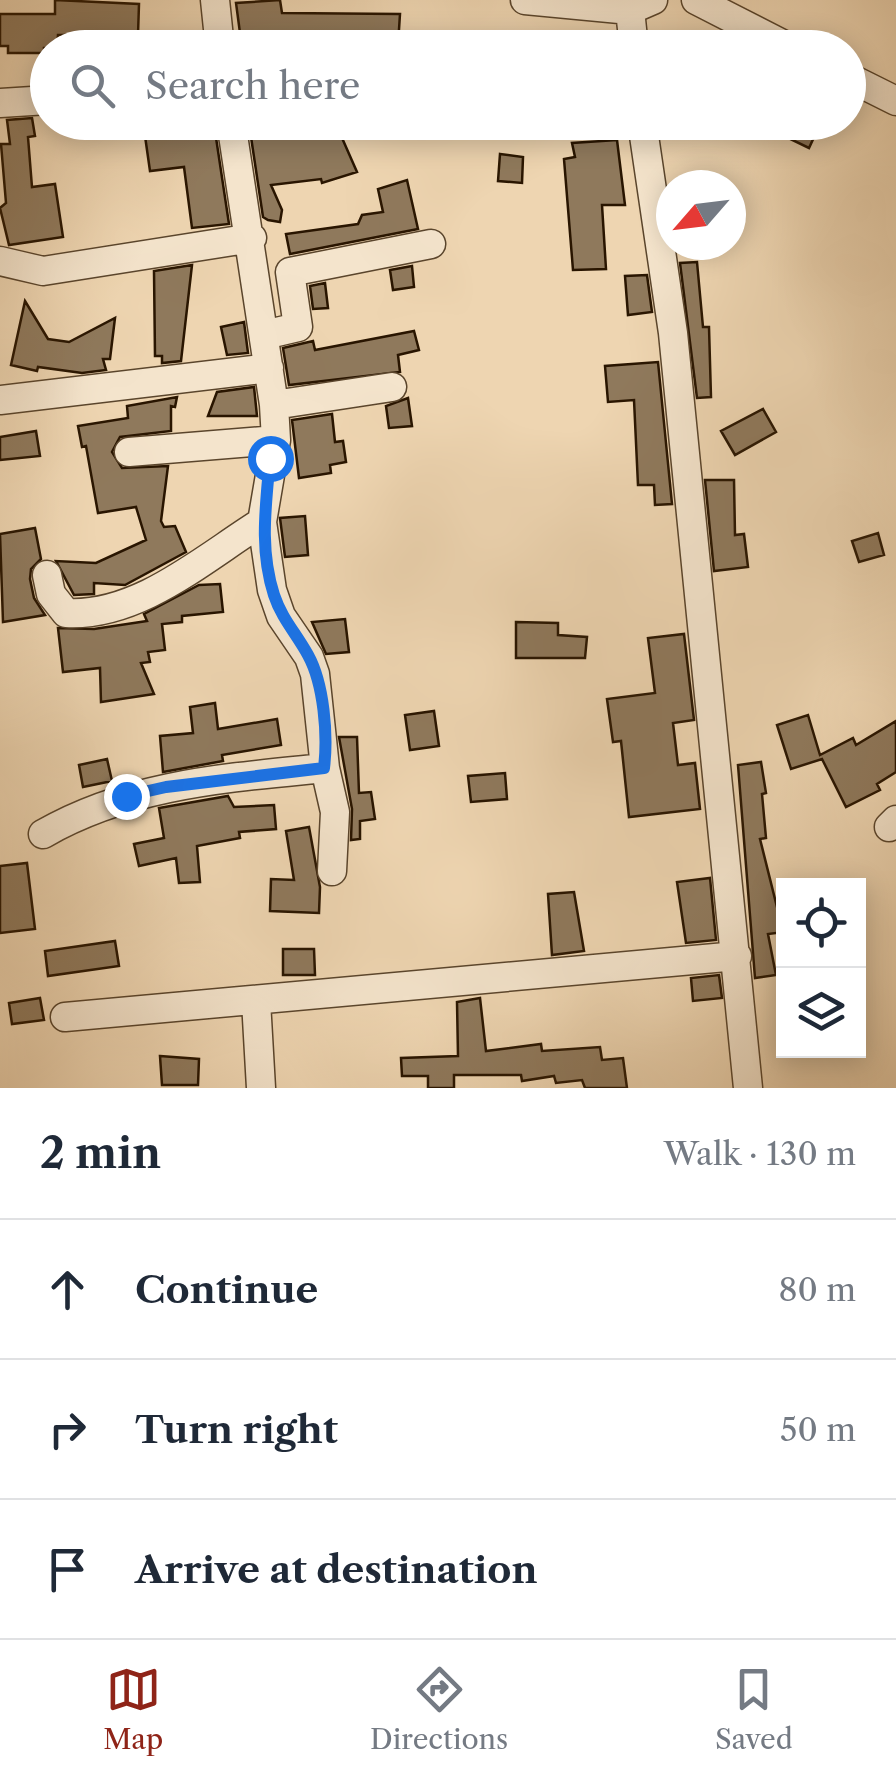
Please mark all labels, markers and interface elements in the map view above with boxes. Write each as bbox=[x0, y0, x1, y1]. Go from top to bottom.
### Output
search box bbox=[30, 30, 866, 140]
icon: search bbox=[65, 58, 120, 113]
text: Search here bbox=[145, 62, 360, 109]
north arrow bbox=[656, 170, 746, 260]
route start bbox=[248, 436, 294, 482]
route end bbox=[104, 774, 150, 820]
map controls bbox=[776, 878, 866, 1058]
button: locate bbox=[776, 878, 866, 968]
button: layers bbox=[776, 968, 866, 1058]
text: 2 min bbox=[40, 1127, 161, 1179]
text: Walk · 130 m bbox=[664, 1134, 856, 1173]
icon: ahead bbox=[40, 1262, 95, 1317]
text: Continue bbox=[135, 1266, 318, 1313]
text: 80 m bbox=[778, 1270, 856, 1309]
icon: right bbox=[40, 1402, 95, 1457]
text: Turn right bbox=[135, 1406, 338, 1453]
text: 50 m bbox=[780, 1410, 856, 1449]
icon: arrive bbox=[40, 1542, 95, 1597]
text: Arrive at destination bbox=[135, 1546, 538, 1593]
tab: Map bbox=[103, 1662, 163, 1756]
tab: Directions bbox=[370, 1662, 508, 1756]
tab: Saved bbox=[715, 1662, 793, 1756]

